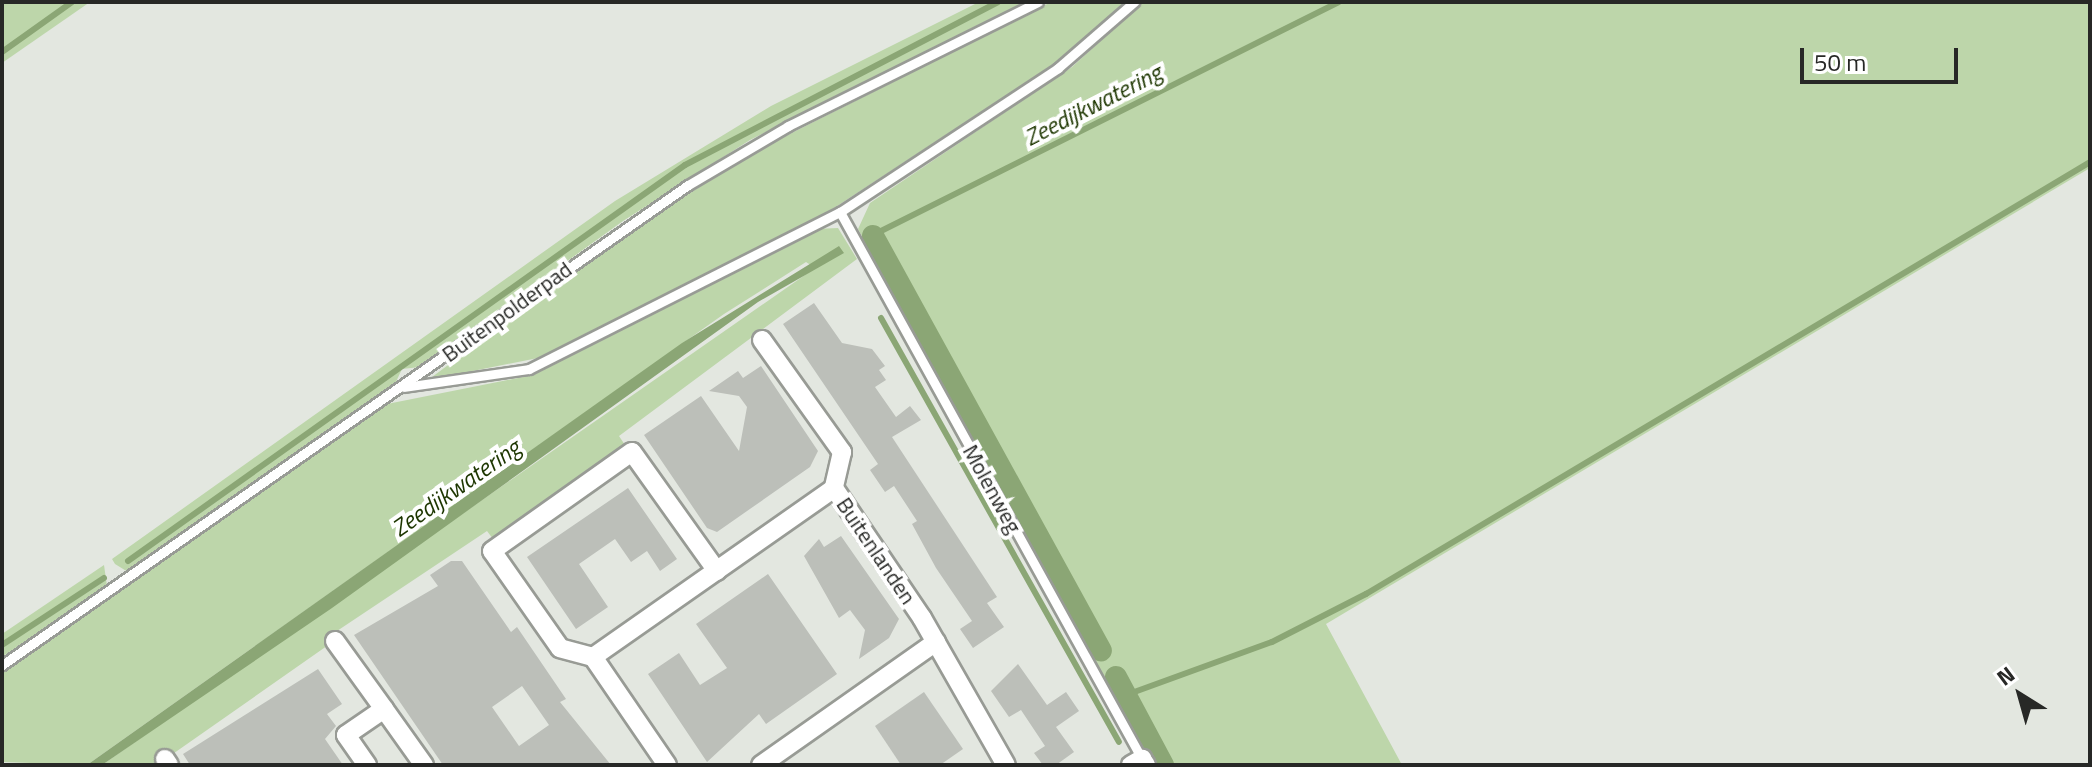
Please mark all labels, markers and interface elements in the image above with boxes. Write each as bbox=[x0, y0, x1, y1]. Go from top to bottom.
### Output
scale bar bbox=[1804, 32, 1962, 82]
text: 50 m bbox=[1814, 44, 1866, 80]
water label: Zeedijkwatering bbox=[1020, 58, 1166, 152]
street label: Buitenpolderpad bbox=[437, 256, 577, 368]
water label: Zeedijkwatering bbox=[386, 433, 526, 543]
street label: Molenweg bbox=[957, 440, 1027, 538]
street label: Buitenlanden bbox=[831, 493, 921, 609]
north arrow bbox=[1980, 655, 2060, 735]
text: N bbox=[1989, 658, 2022, 694]

